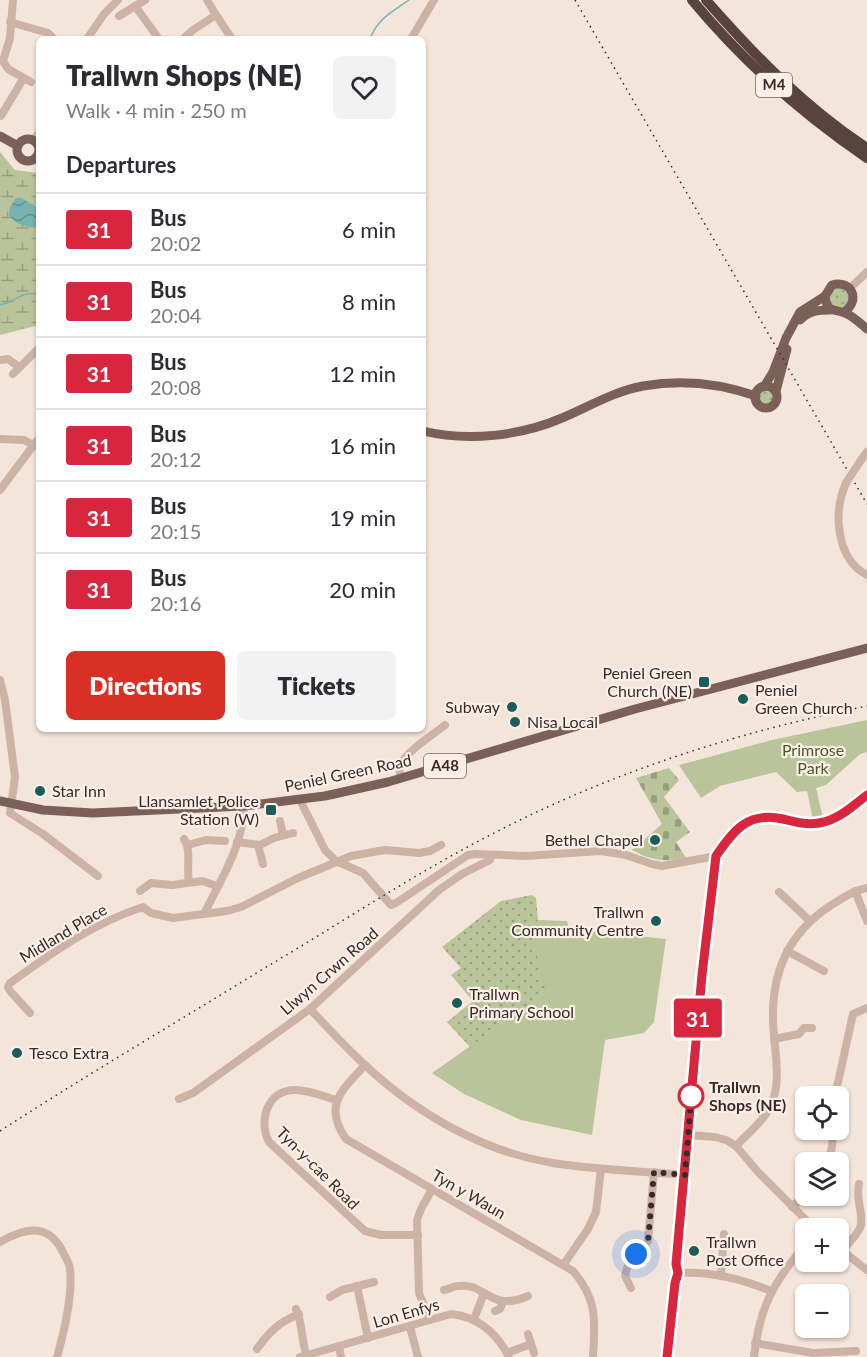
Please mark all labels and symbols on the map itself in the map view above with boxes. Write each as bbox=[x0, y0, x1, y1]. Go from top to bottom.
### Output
road number: M4 bbox=[756, 73, 792, 97]
place label: Peniel Green Church (NE) bbox=[602, 663, 692, 700]
marker: Peniel Green Church (NE) bbox=[697, 675, 711, 689]
place label: Peniel Green Church bbox=[755, 680, 853, 717]
marker: Peniel Green Church bbox=[736, 692, 750, 706]
place label: Subway bbox=[445, 697, 501, 716]
marker: Subway bbox=[505, 700, 519, 714]
place label: Nisa Local bbox=[527, 712, 598, 731]
marker: Nisa Local bbox=[508, 715, 522, 729]
park label: Primrose Park bbox=[782, 740, 844, 777]
street label: Peniel Green Road bbox=[283, 750, 413, 795]
road number: A48 bbox=[424, 754, 466, 778]
place label: Star Inn bbox=[52, 781, 106, 800]
marker: Star Inn bbox=[33, 784, 47, 798]
place label: Llansamlet Police Station (W) bbox=[138, 791, 259, 828]
marker: Llansamlet Police Station (W) bbox=[264, 803, 278, 817]
place label: Bethel Chapel bbox=[545, 830, 643, 849]
marker: Bethel Chapel bbox=[648, 833, 662, 847]
street label: Midland Place bbox=[16, 899, 110, 966]
place label: Trallwn Community Centre bbox=[511, 902, 644, 939]
marker: Trallwn Community Centre bbox=[649, 914, 663, 928]
street label: Llwyn Crwn Road bbox=[276, 923, 381, 1018]
place label: Trallwn Primary School bbox=[469, 984, 574, 1021]
marker: Trallwn Primary School bbox=[450, 996, 464, 1010]
line badge: 31 bbox=[671, 998, 725, 1038]
place label: Tesco Extra bbox=[29, 1043, 109, 1062]
marker: Tesco Extra bbox=[10, 1046, 24, 1060]
place label: Trallwn Shops (NE) bbox=[709, 1077, 786, 1114]
marker: Trallwn Shops (NE) bbox=[678, 1083, 704, 1109]
street label: Tyn-y-cae Road bbox=[273, 1122, 364, 1213]
street label: Tyn y Waun bbox=[429, 1165, 510, 1222]
place label: Trallwn Post Office bbox=[706, 1232, 784, 1269]
your location bbox=[621, 1239, 651, 1269]
marker: Trallwn Post Office bbox=[687, 1244, 701, 1258]
street label: Lon Enfys bbox=[370, 1294, 441, 1331]

